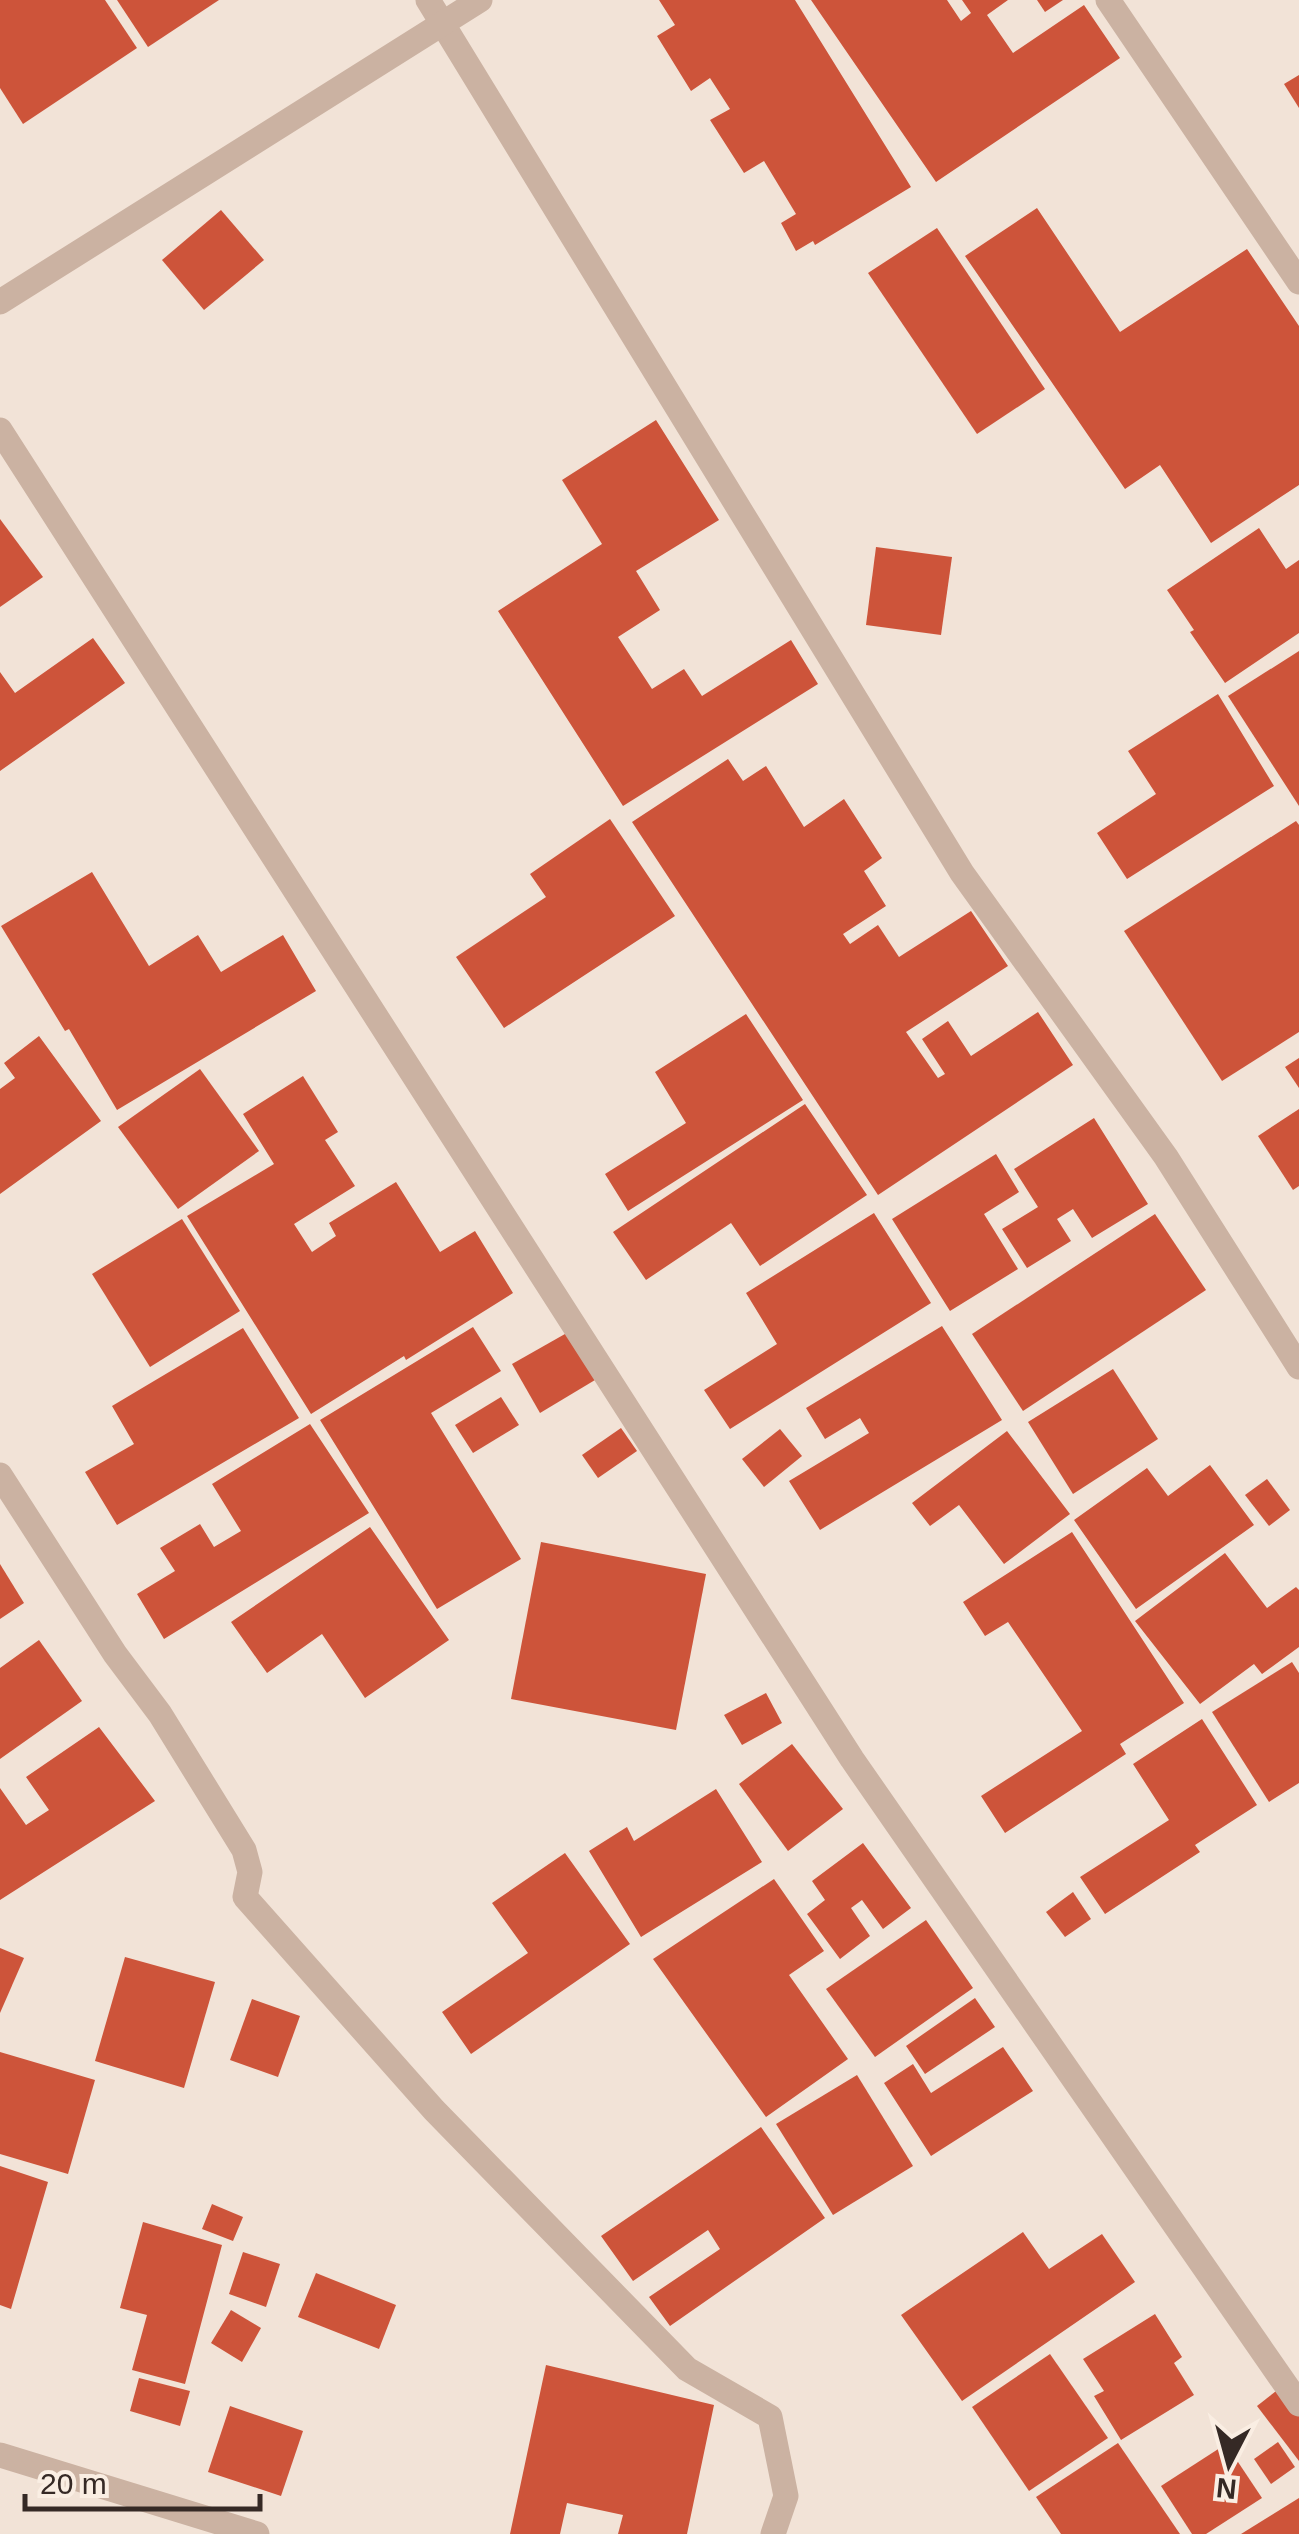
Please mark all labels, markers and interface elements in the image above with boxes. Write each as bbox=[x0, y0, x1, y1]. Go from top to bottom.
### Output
north arrow bbox=[1179, 2414, 1279, 2514]
scale bar bbox=[25, 2449, 260, 2511]
text: 20 m bbox=[40, 2467, 107, 2500]
text: N bbox=[1215, 2472, 1238, 2505]

